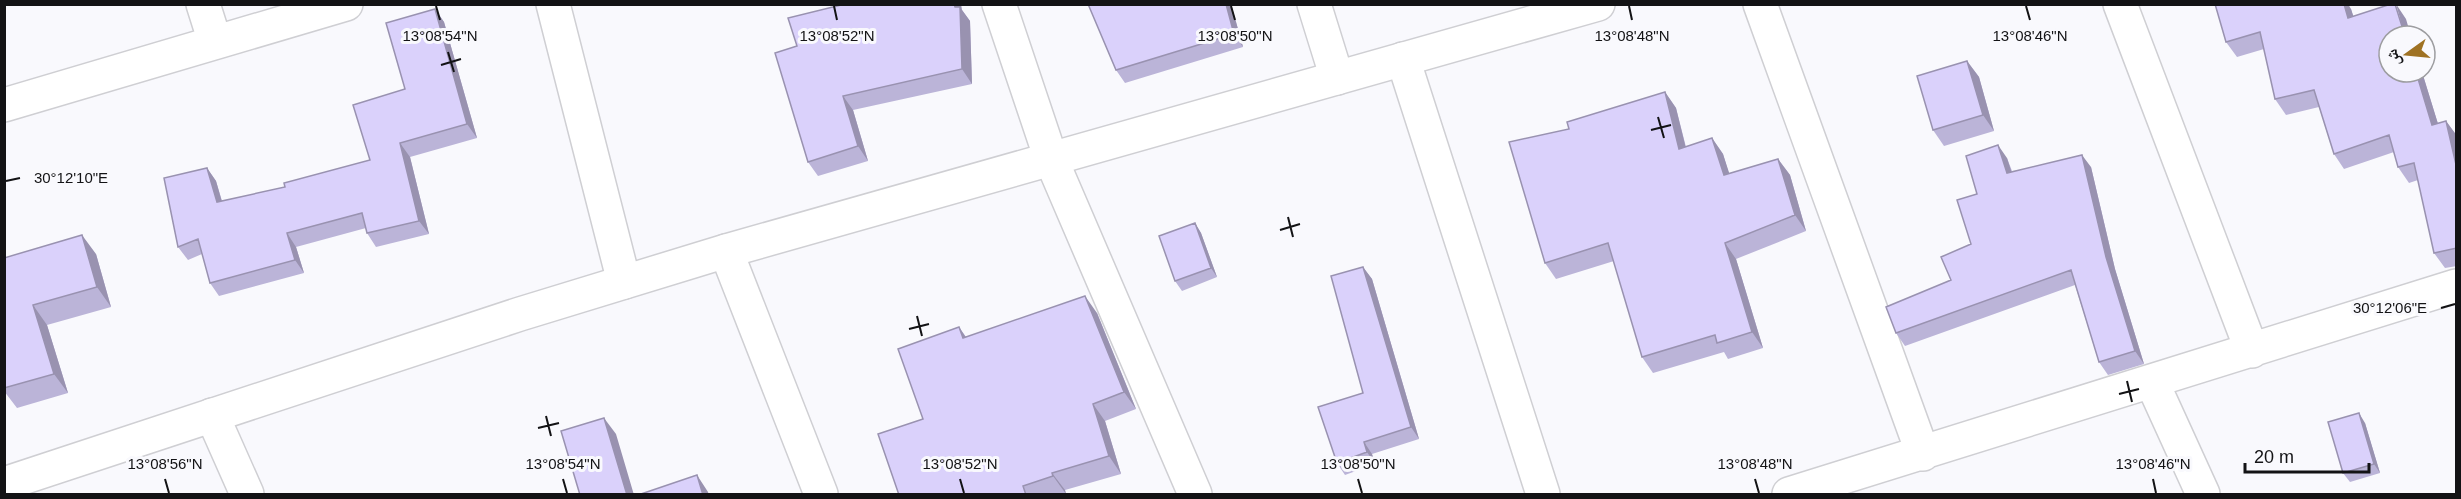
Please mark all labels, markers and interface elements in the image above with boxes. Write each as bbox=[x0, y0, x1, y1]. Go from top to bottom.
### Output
north arrow bbox=[2377, 24, 2437, 84]
text: 13°08'54"N bbox=[402, 27, 478, 44]
text: 13°08'52"N bbox=[799, 27, 875, 44]
text: 13°08'50"N bbox=[1197, 27, 1273, 44]
text: 13°08'48"N bbox=[1594, 27, 1670, 44]
text: 13°08'46"N bbox=[1992, 27, 2068, 44]
text: ش bbox=[2383, 47, 2404, 68]
text: 30°12'10"E bbox=[34, 169, 108, 186]
text: 30°12'06"E bbox=[2353, 299, 2427, 316]
scale bar bbox=[2245, 436, 2370, 474]
text: 20 m bbox=[2254, 447, 2294, 467]
text: 13°08'56"N bbox=[127, 455, 203, 472]
text: 13°08'54"N bbox=[525, 455, 601, 472]
text: 13°08'52"N bbox=[922, 455, 998, 472]
text: 13°08'50"N bbox=[1320, 455, 1396, 472]
text: 13°08'48"N bbox=[1717, 455, 1793, 472]
text: 13°08'46"N bbox=[2115, 455, 2191, 472]

